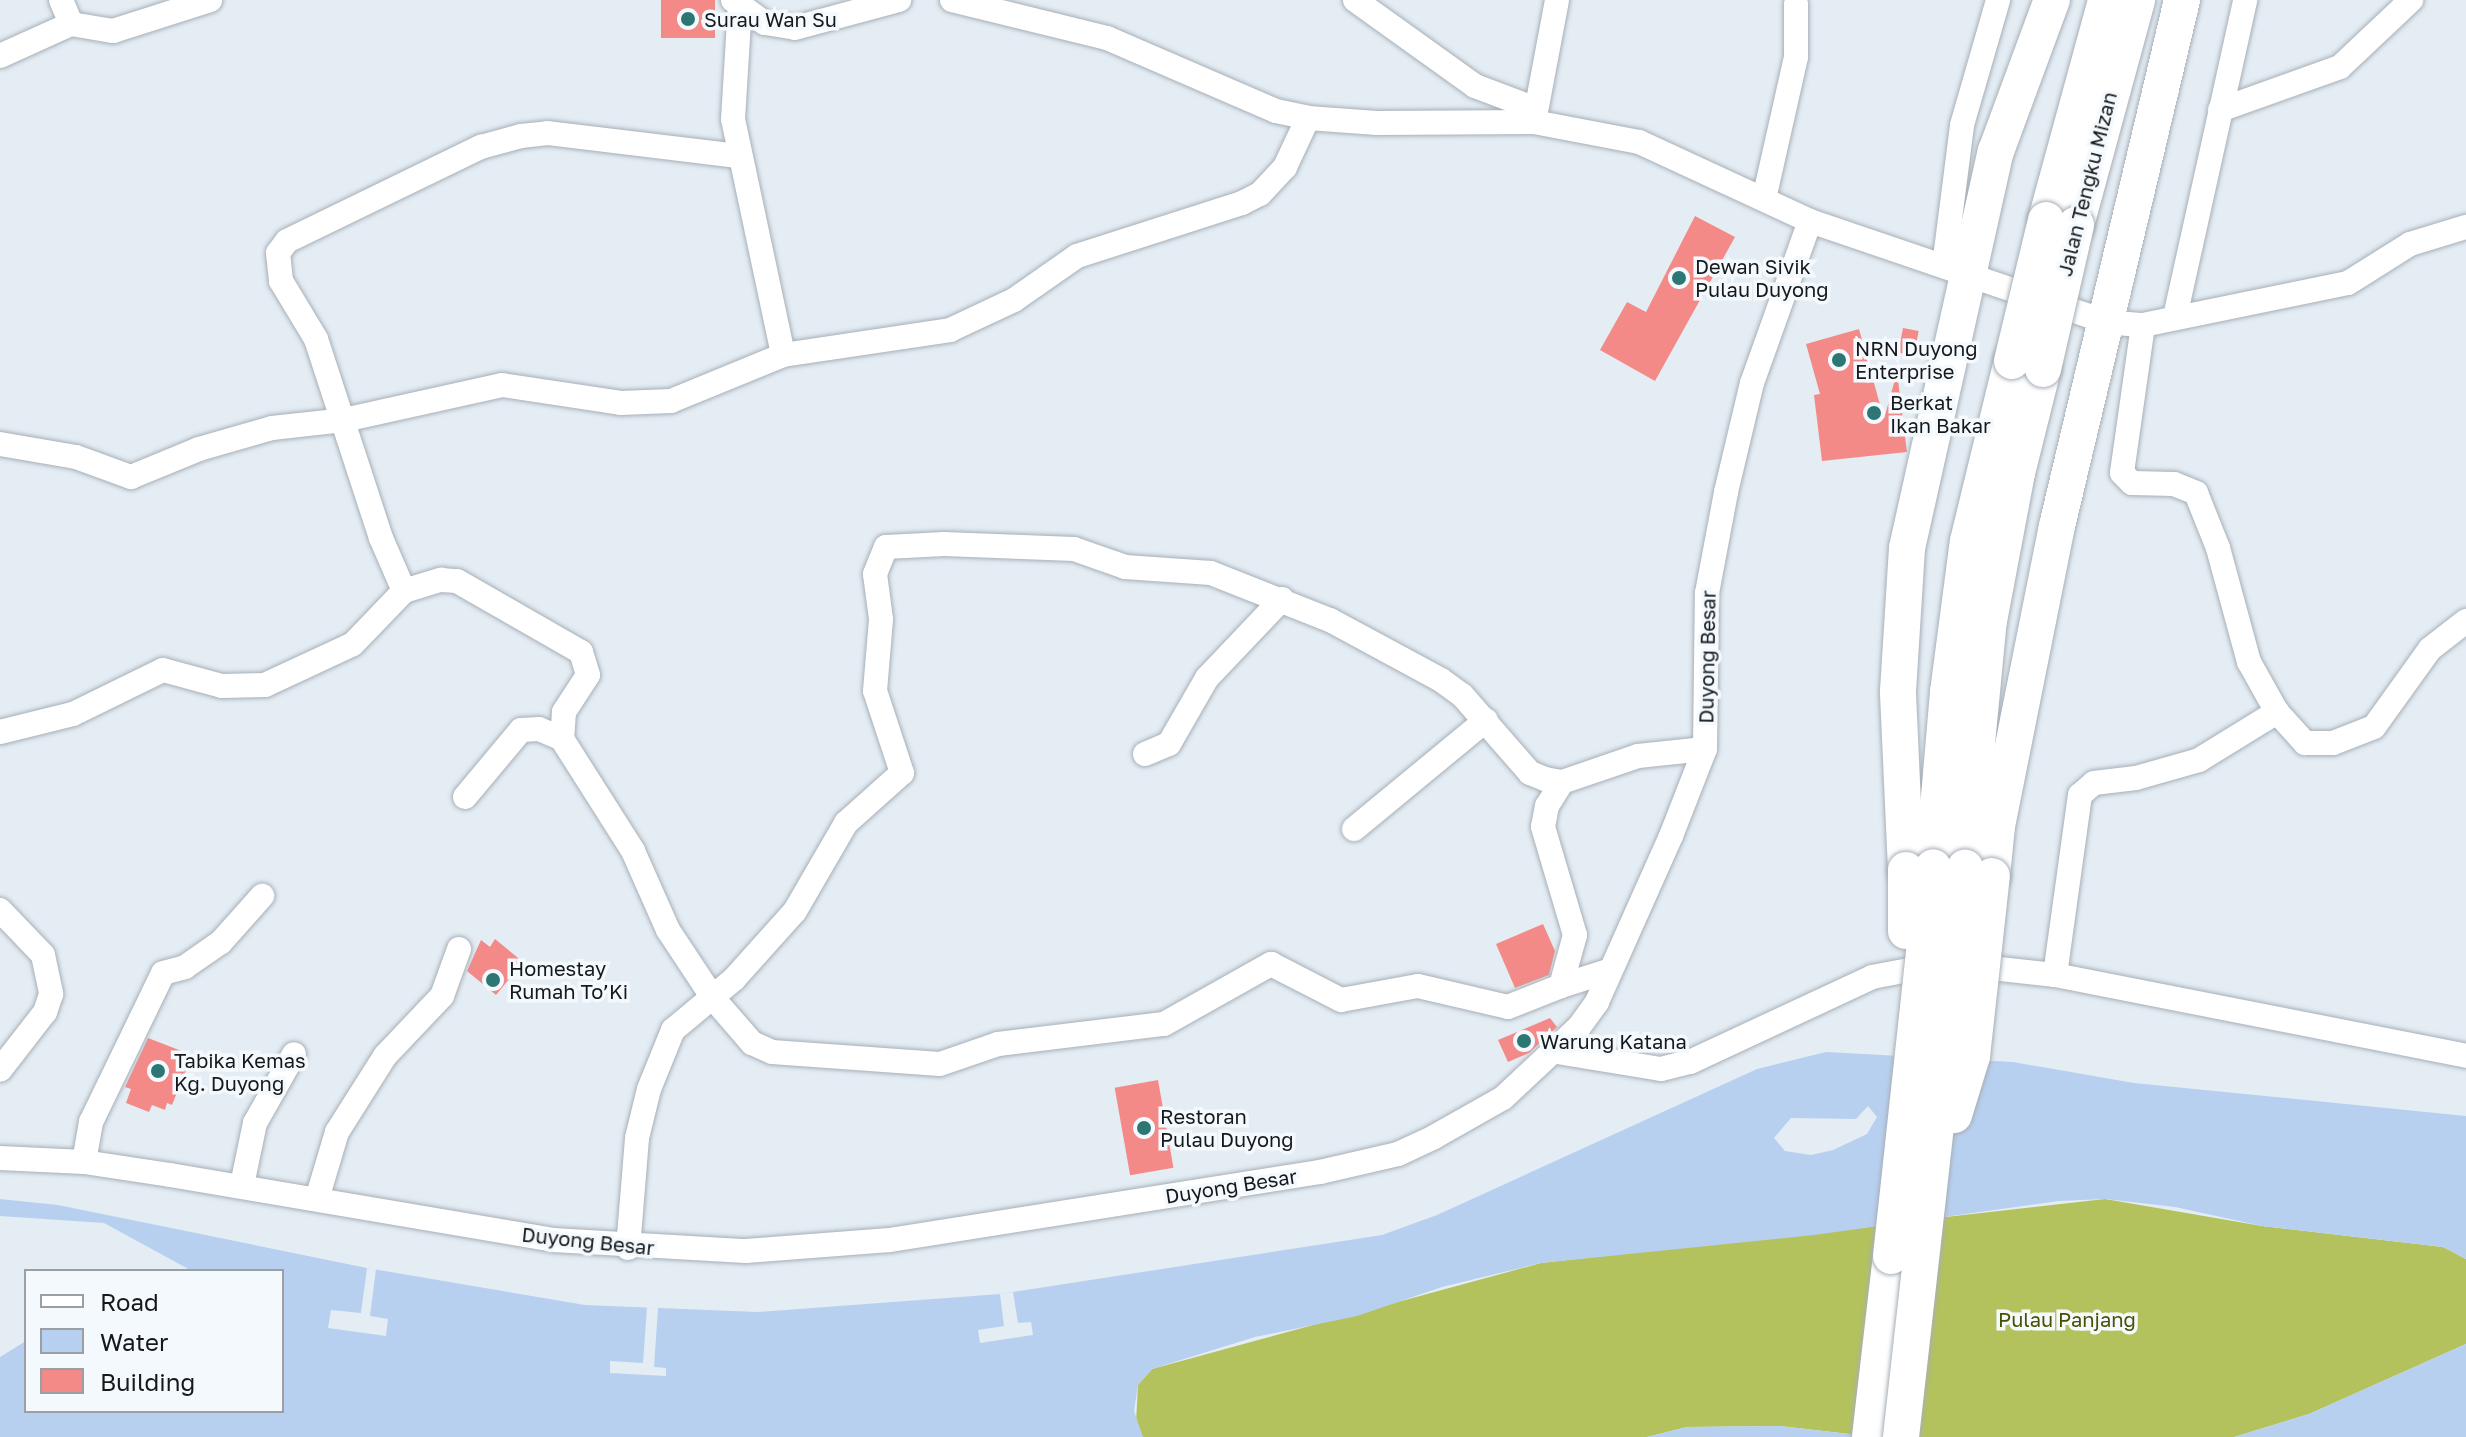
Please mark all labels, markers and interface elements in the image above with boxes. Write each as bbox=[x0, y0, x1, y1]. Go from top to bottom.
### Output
place label: Surau Wan Su bbox=[704, 7, 837, 31]
marker: Surau Wan Su bbox=[679, 10, 697, 28]
street label: Jalan Tengku Mizan bbox=[2052, 89, 2122, 279]
place label: Dewan Sivik Pulau Duyong bbox=[1695, 254, 1828, 301]
marker: Dewan Sivik Pulau Duyong bbox=[1670, 269, 1688, 287]
place label: NRN Duyong Enterprise bbox=[1855, 336, 1977, 383]
marker: NRN Duyong Enterprise bbox=[1830, 351, 1848, 369]
place label: Berkat Ikan Bakar bbox=[1890, 390, 1991, 437]
marker: Berkat Ikan Bakar bbox=[1865, 404, 1883, 422]
street label: Duyong Besar bbox=[1694, 590, 1720, 724]
place label: Homestay Rumah To’Ki bbox=[509, 956, 628, 1003]
marker: Homestay Rumah To’Ki bbox=[484, 971, 502, 989]
place label: Warung Katana bbox=[1540, 1029, 1687, 1053]
marker: Warung Katana bbox=[1515, 1032, 1533, 1050]
place label: Tabika Kemas Kg. Duyong bbox=[174, 1048, 306, 1095]
marker: Tabika Kemas Kg. Duyong bbox=[149, 1062, 167, 1080]
place label: Restoran Pulau Duyong bbox=[1160, 1104, 1293, 1151]
marker: Restoran Pulau Duyong bbox=[1135, 1119, 1153, 1137]
street label: Duyong Besar bbox=[1163, 1164, 1299, 1208]
street label: Duyong Besar bbox=[521, 1222, 655, 1260]
legend bbox=[24, 1269, 284, 1413]
text: Road bbox=[100, 1287, 159, 1316]
park label: Pulau Panjang bbox=[1998, 1307, 2136, 1331]
text: Water bbox=[100, 1327, 168, 1356]
text: Building bbox=[100, 1367, 195, 1396]

